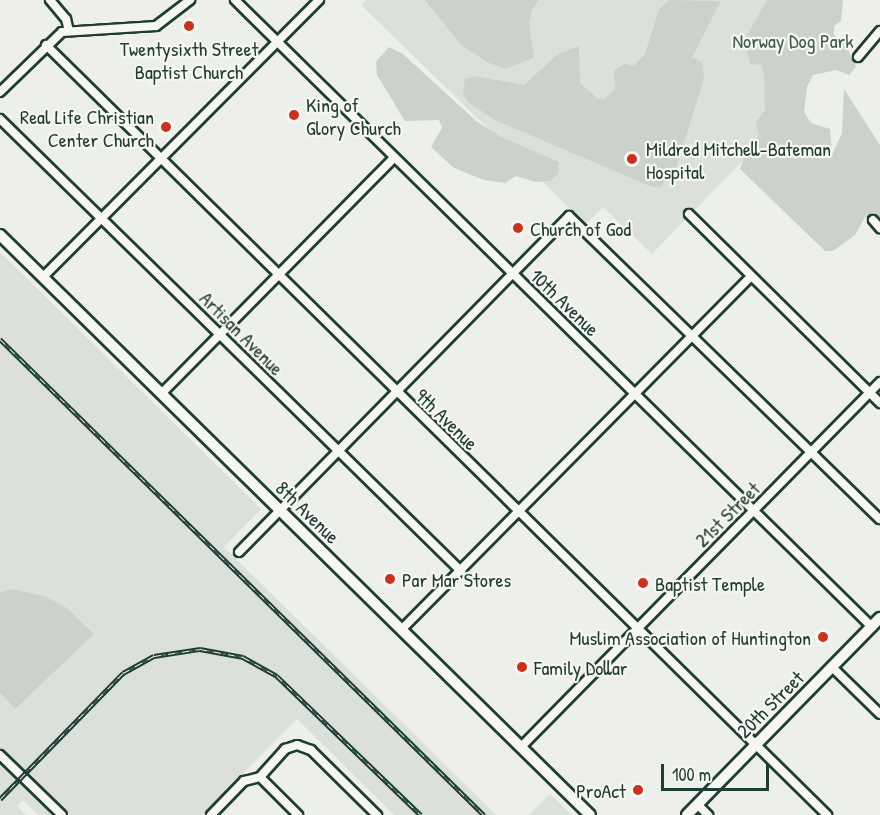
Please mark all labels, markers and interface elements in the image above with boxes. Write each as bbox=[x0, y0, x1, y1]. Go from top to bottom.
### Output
marker: Twentysixth Street Baptist Church bbox=[182, 19, 196, 33]
park label: Norway Dog Park bbox=[732, 28, 854, 52]
place label: Twentysixth Street Baptist Church bbox=[120, 36, 258, 83]
place label: King of Glory Church bbox=[306, 92, 401, 139]
place label: Real Life Christian Center Church bbox=[20, 104, 154, 151]
marker: King of Glory Church bbox=[287, 108, 301, 122]
marker: Real Life Christian Center Church bbox=[159, 120, 173, 134]
place label: Mildred Mitchell-Bateman Hospital bbox=[646, 136, 831, 183]
marker: Mildred Mitchell-Bateman Hospital bbox=[623, 150, 641, 168]
place label: Church of God bbox=[530, 216, 631, 240]
marker: Church of God bbox=[511, 221, 525, 235]
street label: 10th Avenue bbox=[525, 263, 605, 341]
street label: Artisan Avenue bbox=[195, 286, 289, 380]
street label: 9th Avenue bbox=[411, 383, 483, 455]
street label: 8th Avenue bbox=[271, 476, 345, 548]
street label: 21st Street bbox=[689, 476, 765, 552]
place label: Par Mar Stores bbox=[402, 567, 511, 591]
place label: Baptist Temple bbox=[655, 571, 765, 595]
marker: Par Mar Stores bbox=[383, 572, 397, 586]
marker: Baptist Temple bbox=[636, 576, 650, 590]
place label: Muslim Association of Huntington bbox=[570, 625, 811, 649]
marker: Muslim Association of Huntington bbox=[816, 630, 830, 644]
place label: Family Dollar bbox=[534, 655, 628, 679]
marker: Family Dollar bbox=[515, 660, 529, 674]
street label: 20th Street bbox=[732, 666, 808, 742]
scale bar bbox=[664, 752, 772, 790]
text: 100 m bbox=[672, 762, 711, 787]
place label: ProAct bbox=[576, 778, 626, 802]
marker: ProAct bbox=[631, 783, 645, 797]

